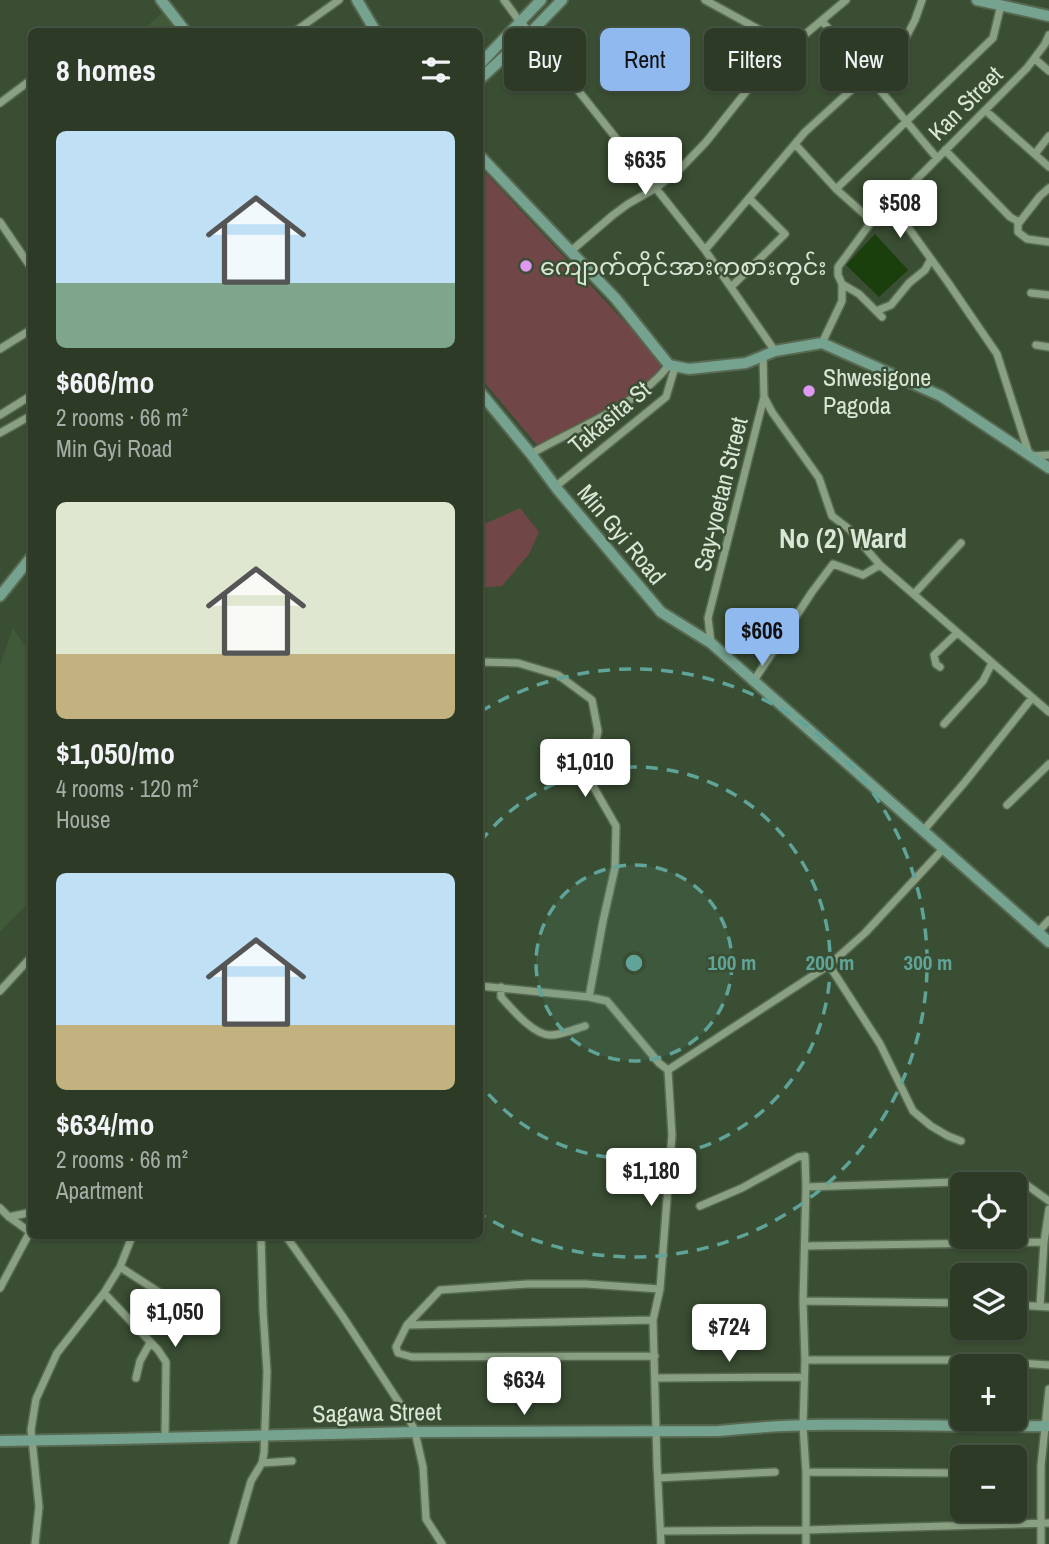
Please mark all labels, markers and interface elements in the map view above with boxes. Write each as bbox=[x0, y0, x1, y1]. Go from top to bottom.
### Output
chip: Buy bbox=[504, 28, 586, 91]
chip: Rent bbox=[600, 28, 690, 91]
chip: Filters bbox=[704, 28, 806, 91]
chip: New bbox=[820, 28, 908, 91]
text: 8 homes bbox=[56, 50, 156, 90]
icon: filters bbox=[417, 51, 455, 89]
street label: Kan Street bbox=[921, 58, 1010, 147]
pin: $635 bbox=[604, 138, 686, 197]
text: $635 bbox=[624, 144, 666, 175]
icon: home bbox=[193, 177, 319, 303]
pin: $508 bbox=[859, 180, 941, 240]
text: $508 bbox=[879, 187, 921, 218]
place label: ကျောက်တိုင်အားကစားကွင်း bbox=[540, 250, 827, 286]
marker: ကျောက်တိုင်အားကစားကွင်း bbox=[518, 258, 534, 274]
place label: Shwesigone Pagoda bbox=[823, 361, 931, 421]
text: $606/mo bbox=[56, 362, 154, 402]
street label: Takasita St bbox=[561, 373, 657, 461]
marker: Shwesigone Pagoda bbox=[801, 383, 817, 399]
text: 2 rooms · 66 m² bbox=[56, 402, 188, 433]
street label: Say-yoetan Street bbox=[685, 413, 755, 574]
text: Min Gyi Road bbox=[56, 433, 172, 464]
street label: Min Gyi Road bbox=[571, 477, 673, 591]
district label: No (2) Ward bbox=[779, 519, 907, 557]
icon: home bbox=[193, 548, 319, 674]
pin: $606 bbox=[721, 608, 803, 668]
text: $606 bbox=[741, 615, 783, 646]
text: $1,050/mo bbox=[56, 733, 175, 773]
pin: $1,010 bbox=[528, 740, 642, 799]
text: $1,010 bbox=[556, 746, 614, 777]
text: 4 rooms · 120 m² bbox=[56, 773, 199, 804]
text: House bbox=[56, 804, 111, 835]
icon: home bbox=[193, 919, 319, 1045]
text: 100 m bbox=[708, 948, 756, 977]
text: 200 m bbox=[806, 948, 854, 977]
text: 300 m bbox=[904, 948, 952, 977]
centre of rings bbox=[622, 951, 646, 975]
text: $634/mo bbox=[56, 1104, 154, 1144]
text: 2 rooms · 66 m² bbox=[56, 1144, 188, 1175]
pin: $1,180 bbox=[594, 1148, 708, 1208]
text: $1,180 bbox=[622, 1155, 680, 1186]
map controls bbox=[950, 1172, 1027, 1522]
button: locate bbox=[950, 1172, 1027, 1249]
text: Apartment bbox=[56, 1175, 143, 1206]
button: layers bbox=[950, 1263, 1027, 1340]
pin: $1,050 bbox=[118, 1290, 232, 1349]
text: $1,050 bbox=[146, 1296, 204, 1327]
pin: $724 bbox=[688, 1304, 770, 1364]
text: $724 bbox=[708, 1311, 750, 1342]
button: + bbox=[950, 1354, 1027, 1431]
pin: $634 bbox=[483, 1358, 565, 1417]
text: $634 bbox=[503, 1364, 545, 1395]
street label: Sagawa Street bbox=[312, 1395, 442, 1429]
button: − bbox=[950, 1445, 1027, 1522]

